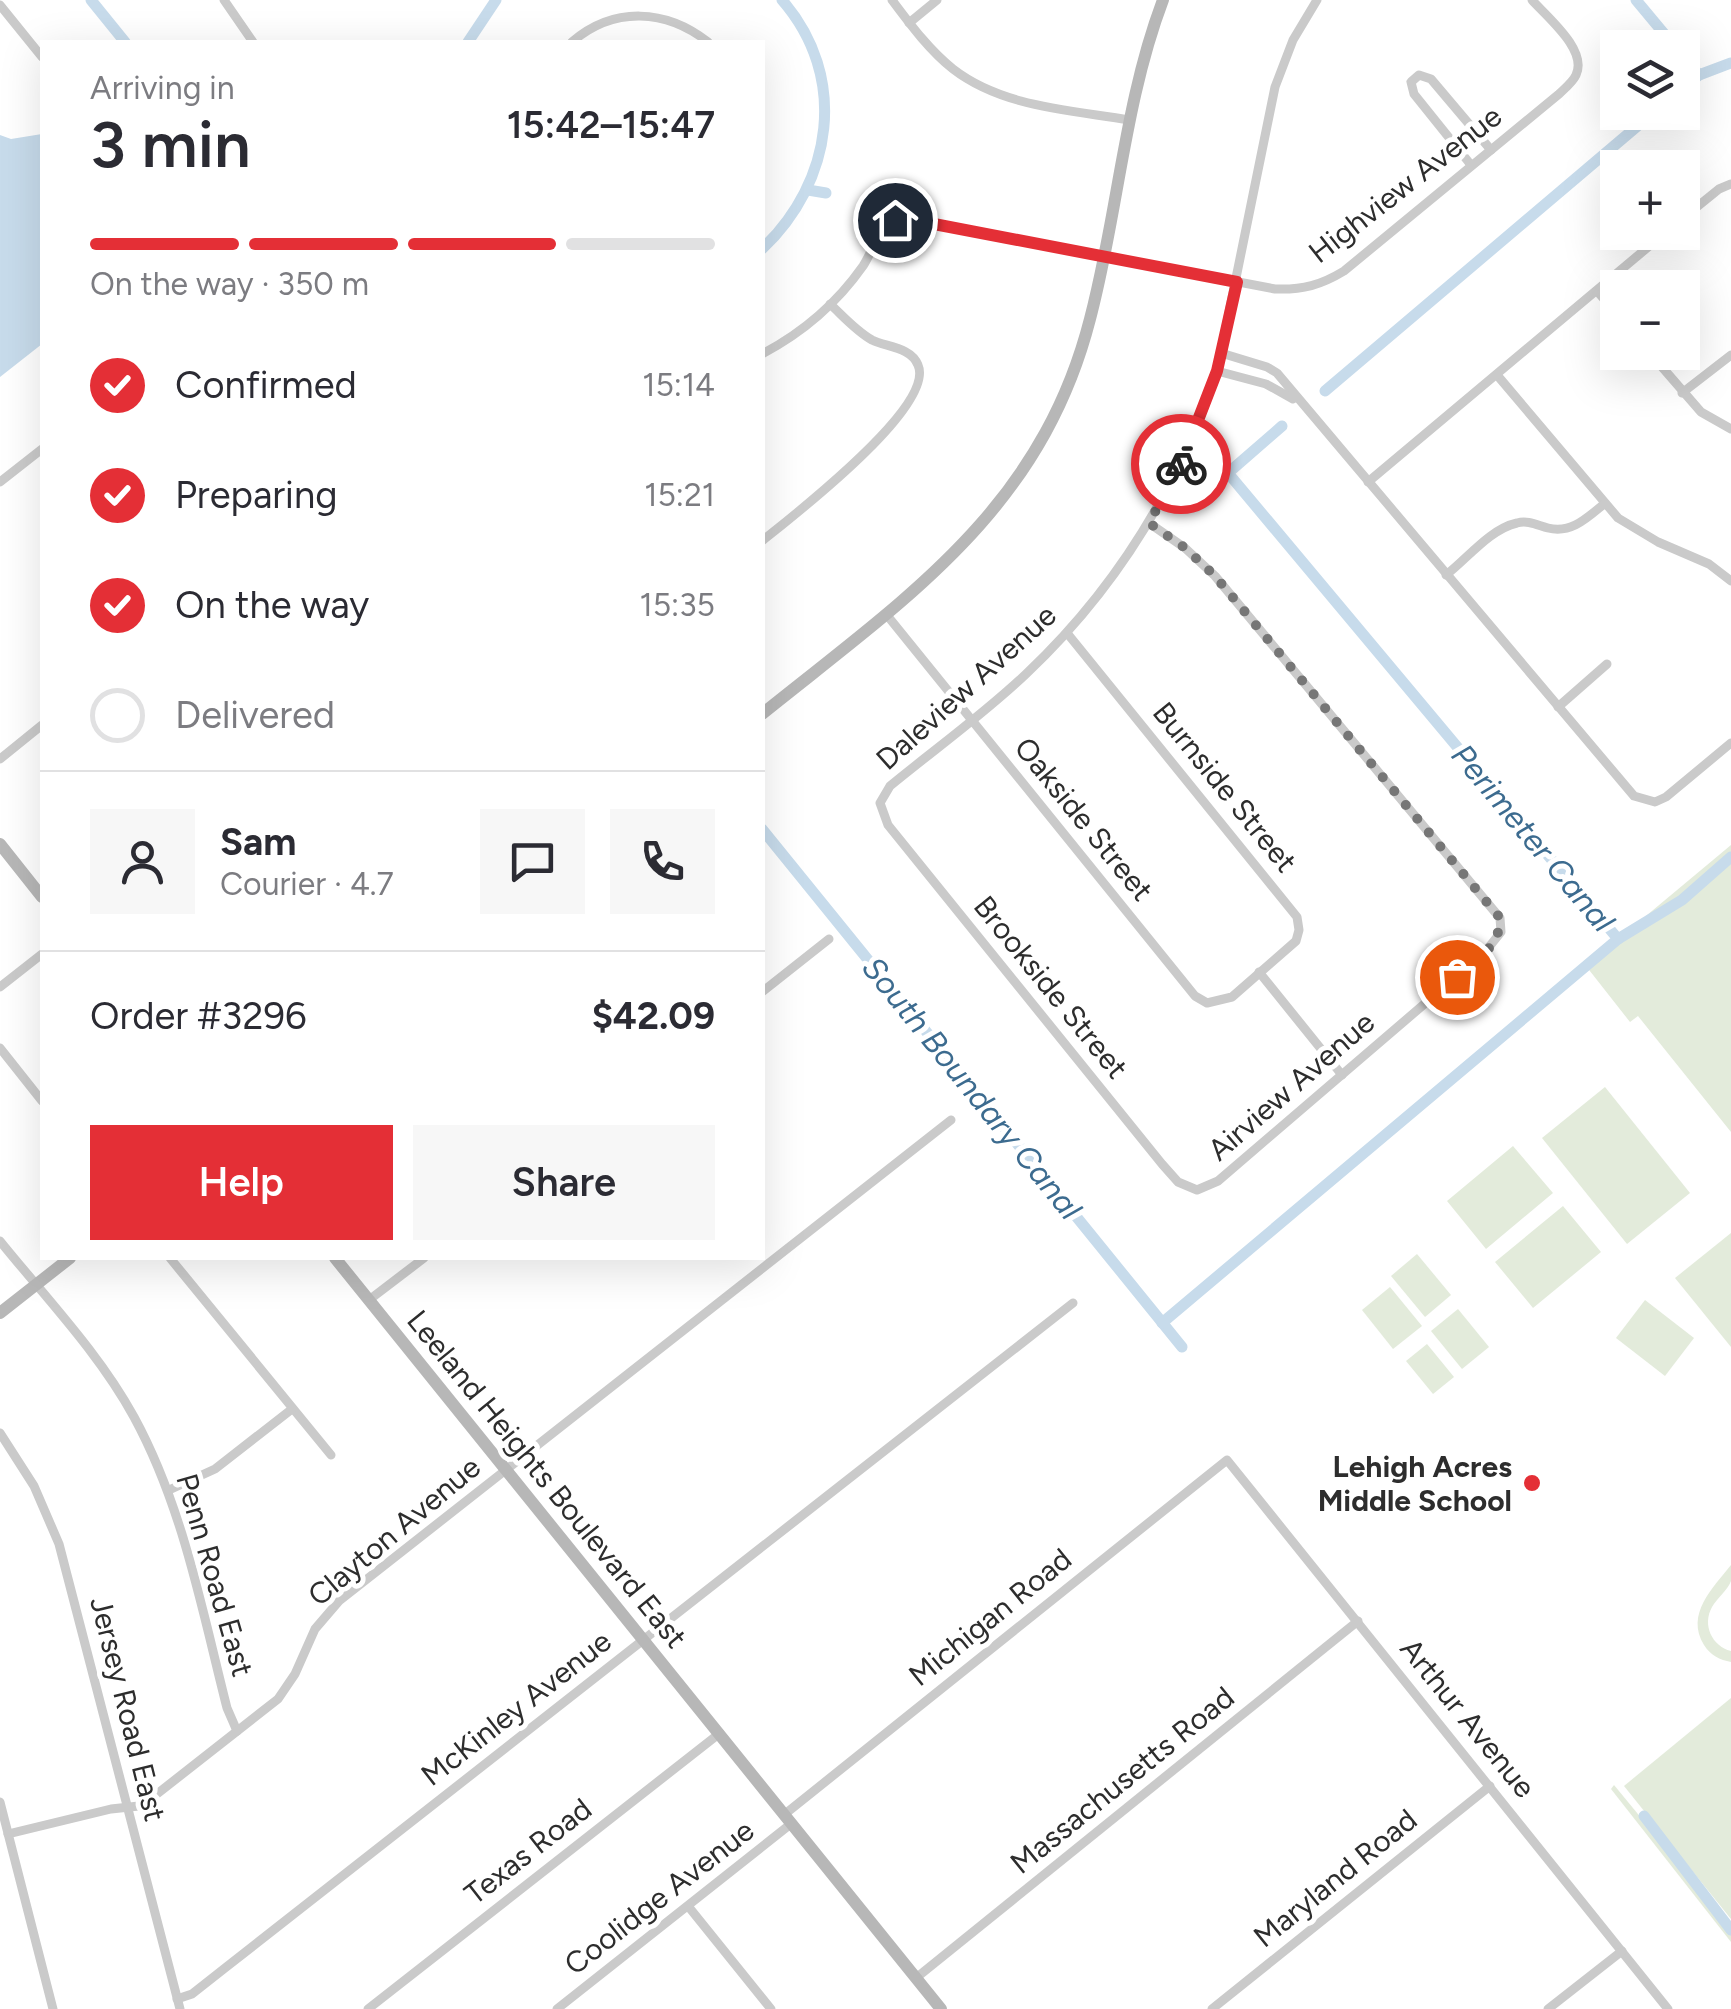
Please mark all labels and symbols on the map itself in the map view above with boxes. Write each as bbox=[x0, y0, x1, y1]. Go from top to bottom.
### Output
street label: Highview Avenue bbox=[1301, 97, 1509, 271]
pin bbox=[853, 178, 938, 263]
courier bbox=[1131, 414, 1231, 514]
street label: Daleview Avenue bbox=[868, 596, 1064, 778]
street label: Burnside Street bbox=[1145, 694, 1305, 880]
street label: Oakside Street bbox=[1007, 730, 1161, 908]
water label: Perimeter Canal bbox=[1444, 737, 1623, 940]
street label: Brookside Street bbox=[966, 888, 1136, 1086]
pin bbox=[1415, 935, 1500, 1020]
water label: South Boundary Canal bbox=[854, 949, 1090, 1228]
street label: Airview Avenue bbox=[1200, 1004, 1382, 1168]
street label: Leeland Heights Boulevard East bbox=[399, 1303, 695, 1655]
street label: Clayton Avenue bbox=[300, 1448, 488, 1614]
place label: Lehigh Acres Middle School bbox=[1318, 1448, 1512, 1519]
street label: Penn Road East bbox=[168, 1469, 262, 1681]
marker: Lehigh Acres Middle School bbox=[1521, 1472, 1543, 1494]
street label: Michigan Road bbox=[901, 1540, 1079, 1694]
street label: Jersey Road East bbox=[82, 1593, 174, 1825]
street label: McKinley Avenue bbox=[414, 1622, 618, 1794]
street label: Arthur Avenue bbox=[1392, 1631, 1544, 1805]
street label: Massachusetts Road bbox=[1003, 1678, 1241, 1882]
street label: Texas Road bbox=[457, 1790, 599, 1912]
street label: Maryland Road bbox=[1246, 1801, 1424, 1955]
street label: Coolidge Avenue bbox=[557, 1811, 761, 1983]

